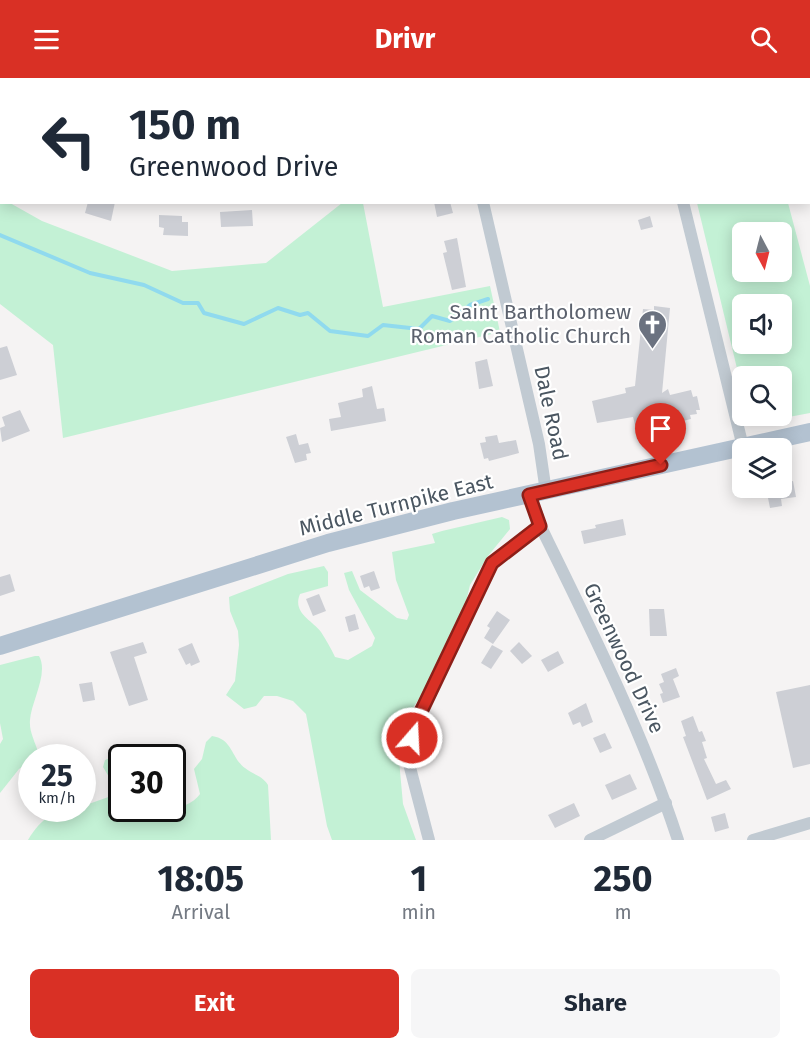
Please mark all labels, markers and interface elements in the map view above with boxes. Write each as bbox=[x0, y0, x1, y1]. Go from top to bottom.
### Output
icon: menu bbox=[30, 23, 63, 56]
text: Drivr bbox=[375, 23, 435, 55]
icon: search bbox=[747, 23, 780, 56]
text: 150 m bbox=[129, 100, 241, 150]
icon: left bbox=[30, 102, 108, 180]
text: Greenwood Drive bbox=[129, 151, 338, 183]
north arrow bbox=[732, 222, 792, 282]
map controls bbox=[732, 222, 792, 498]
button: sound bbox=[732, 294, 792, 354]
place label: Saint Bartholomew Roman Catholic Church bbox=[410, 299, 631, 349]
church icon: Saint Bartholomew Roman Catholic Church bbox=[636, 308, 668, 350]
street label: Dale Road bbox=[528, 363, 574, 463]
button: search bbox=[732, 366, 792, 426]
pin bbox=[635, 403, 686, 465]
icon: arrive bbox=[644, 412, 677, 445]
button: layers bbox=[732, 438, 792, 498]
street label: Middle Turnpike East bbox=[296, 468, 496, 542]
street label: Greenwood Drive bbox=[578, 579, 670, 737]
position arrow bbox=[380, 706, 444, 770]
speed limit sign: 30 bbox=[108, 744, 186, 822]
text: 25 bbox=[41, 758, 73, 794]
text: km/h bbox=[38, 789, 76, 807]
text: 18:05 bbox=[157, 857, 244, 901]
text: 1 bbox=[410, 857, 427, 901]
text: 250 bbox=[594, 857, 653, 901]
text: Arrival bbox=[171, 900, 230, 924]
text: min bbox=[402, 900, 436, 924]
text: m bbox=[614, 900, 632, 924]
button: Exit bbox=[30, 969, 399, 1038]
button: Share bbox=[411, 969, 780, 1038]

